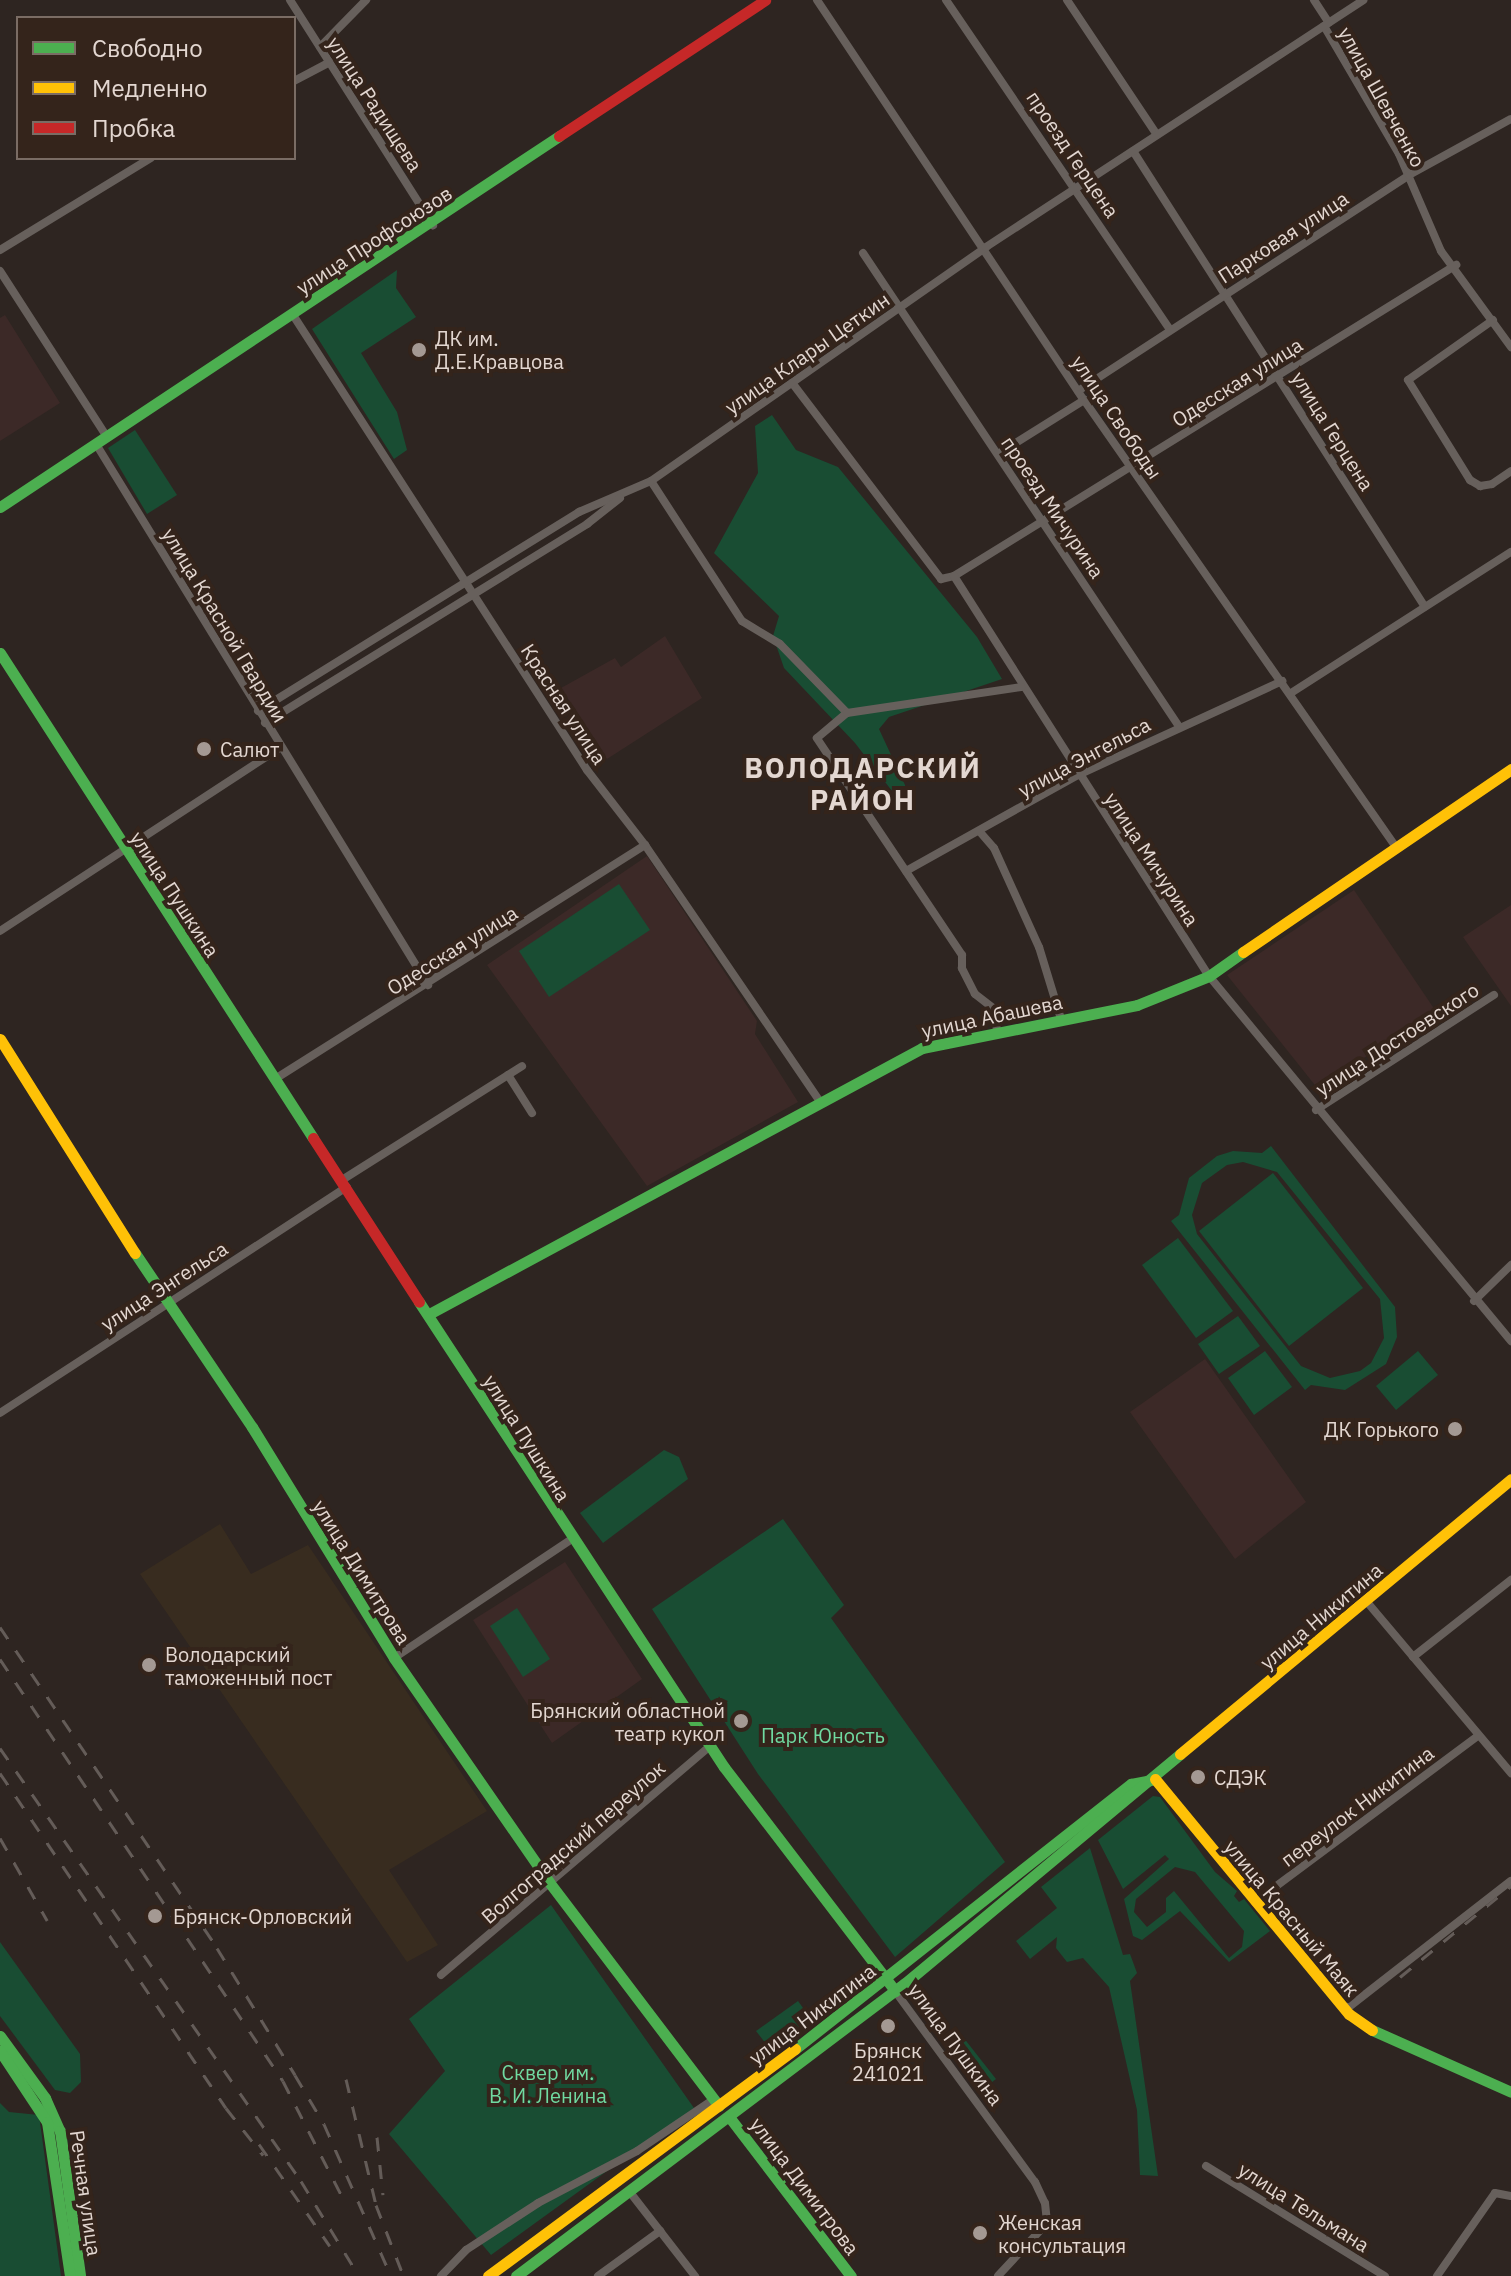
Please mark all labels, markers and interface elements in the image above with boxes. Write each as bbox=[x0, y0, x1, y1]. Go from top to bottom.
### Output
legend bbox=[16, 16, 296, 160]
street label: улица Шевченко bbox=[1334, 23, 1430, 171]
text: Свободно bbox=[92, 32, 203, 64]
street label: улица Радищева bbox=[322, 32, 428, 176]
text: Медленно bbox=[92, 72, 208, 104]
street label: проезд Герцена bbox=[1022, 86, 1124, 222]
text: Пробка bbox=[92, 112, 175, 144]
street label: улица Профсоюзов bbox=[292, 181, 456, 299]
street label: Парковая улица bbox=[1213, 186, 1353, 288]
street label: улица Клары Цеткин bbox=[720, 287, 894, 419]
place label: ДК им. Д.Е.Кравцова bbox=[435, 326, 564, 373]
street label: Одесская улица bbox=[1167, 332, 1307, 432]
marker: ДК им. Д.Е.Кравцова bbox=[410, 341, 428, 359]
street label: улица Свободы bbox=[1067, 351, 1167, 483]
street label: улица Герцена bbox=[1287, 367, 1379, 495]
street label: проезд Мичурина bbox=[997, 431, 1109, 583]
street label: улица Красной Гвардии bbox=[157, 523, 293, 727]
street label: Красная улица bbox=[516, 639, 612, 769]
street label: улица Энгельса bbox=[1014, 712, 1154, 802]
place label: Салют bbox=[220, 737, 279, 761]
marker: Салют bbox=[195, 740, 213, 758]
district label: ВОЛОДАРСКИЙ РАЙОН bbox=[744, 751, 982, 817]
street label: улица Мичурина bbox=[1100, 788, 1204, 930]
street label: улица Пушкина bbox=[125, 827, 225, 961]
street label: Одесская улица bbox=[382, 900, 522, 1000]
street label: улица Достоевского bbox=[1311, 977, 1483, 1101]
street label: улица Абашева bbox=[919, 989, 1065, 1043]
street label: улица Энгельса bbox=[96, 1236, 232, 1336]
street label: улица Пушкина bbox=[478, 1370, 576, 1506]
place label: ДК Горького bbox=[1324, 1417, 1439, 1441]
marker: ДК Горького bbox=[1446, 1420, 1464, 1438]
street label: улица Димитрова bbox=[308, 1495, 416, 1649]
street label: улица Никитина bbox=[1255, 1558, 1387, 1674]
place label: Володарский таможенный пост bbox=[165, 1642, 332, 1689]
marker: Володарский таможенный пост bbox=[140, 1656, 158, 1674]
place label: Брянский областной театр кукол bbox=[530, 1698, 725, 1745]
marker: Брянский областной театр кукол bbox=[732, 1712, 750, 1730]
park label: Парк Юность bbox=[761, 1723, 885, 1747]
street label: переулок Никитина bbox=[1276, 1741, 1438, 1871]
street label: Волгоградский переулок bbox=[476, 1756, 670, 1928]
place label: СДЭК bbox=[1214, 1765, 1267, 1789]
marker: СДЭК bbox=[1189, 1768, 1207, 1786]
street label: улица Красный Маяк bbox=[1219, 1835, 1365, 2001]
place label: Брянск-Орловский bbox=[173, 1904, 352, 1928]
marker: Брянск-Орловский bbox=[144, 1905, 166, 1927]
street label: улица Никитина bbox=[744, 1959, 880, 2069]
street label: улица Пушкина bbox=[904, 1978, 1008, 2110]
marker: Брянск 241021 bbox=[879, 2017, 897, 2035]
place label: Брянск 241021 bbox=[852, 2038, 924, 2085]
park label: Сквер им. В. И. Ленина bbox=[489, 2060, 607, 2107]
street label: улица Димитрова bbox=[745, 2112, 865, 2260]
street label: Речная улица bbox=[65, 2129, 107, 2257]
street label: улица Тельмана bbox=[1234, 2157, 1374, 2257]
place label: Женская консультация bbox=[998, 2210, 1126, 2257]
marker: Женская консультация bbox=[969, 2222, 991, 2244]

